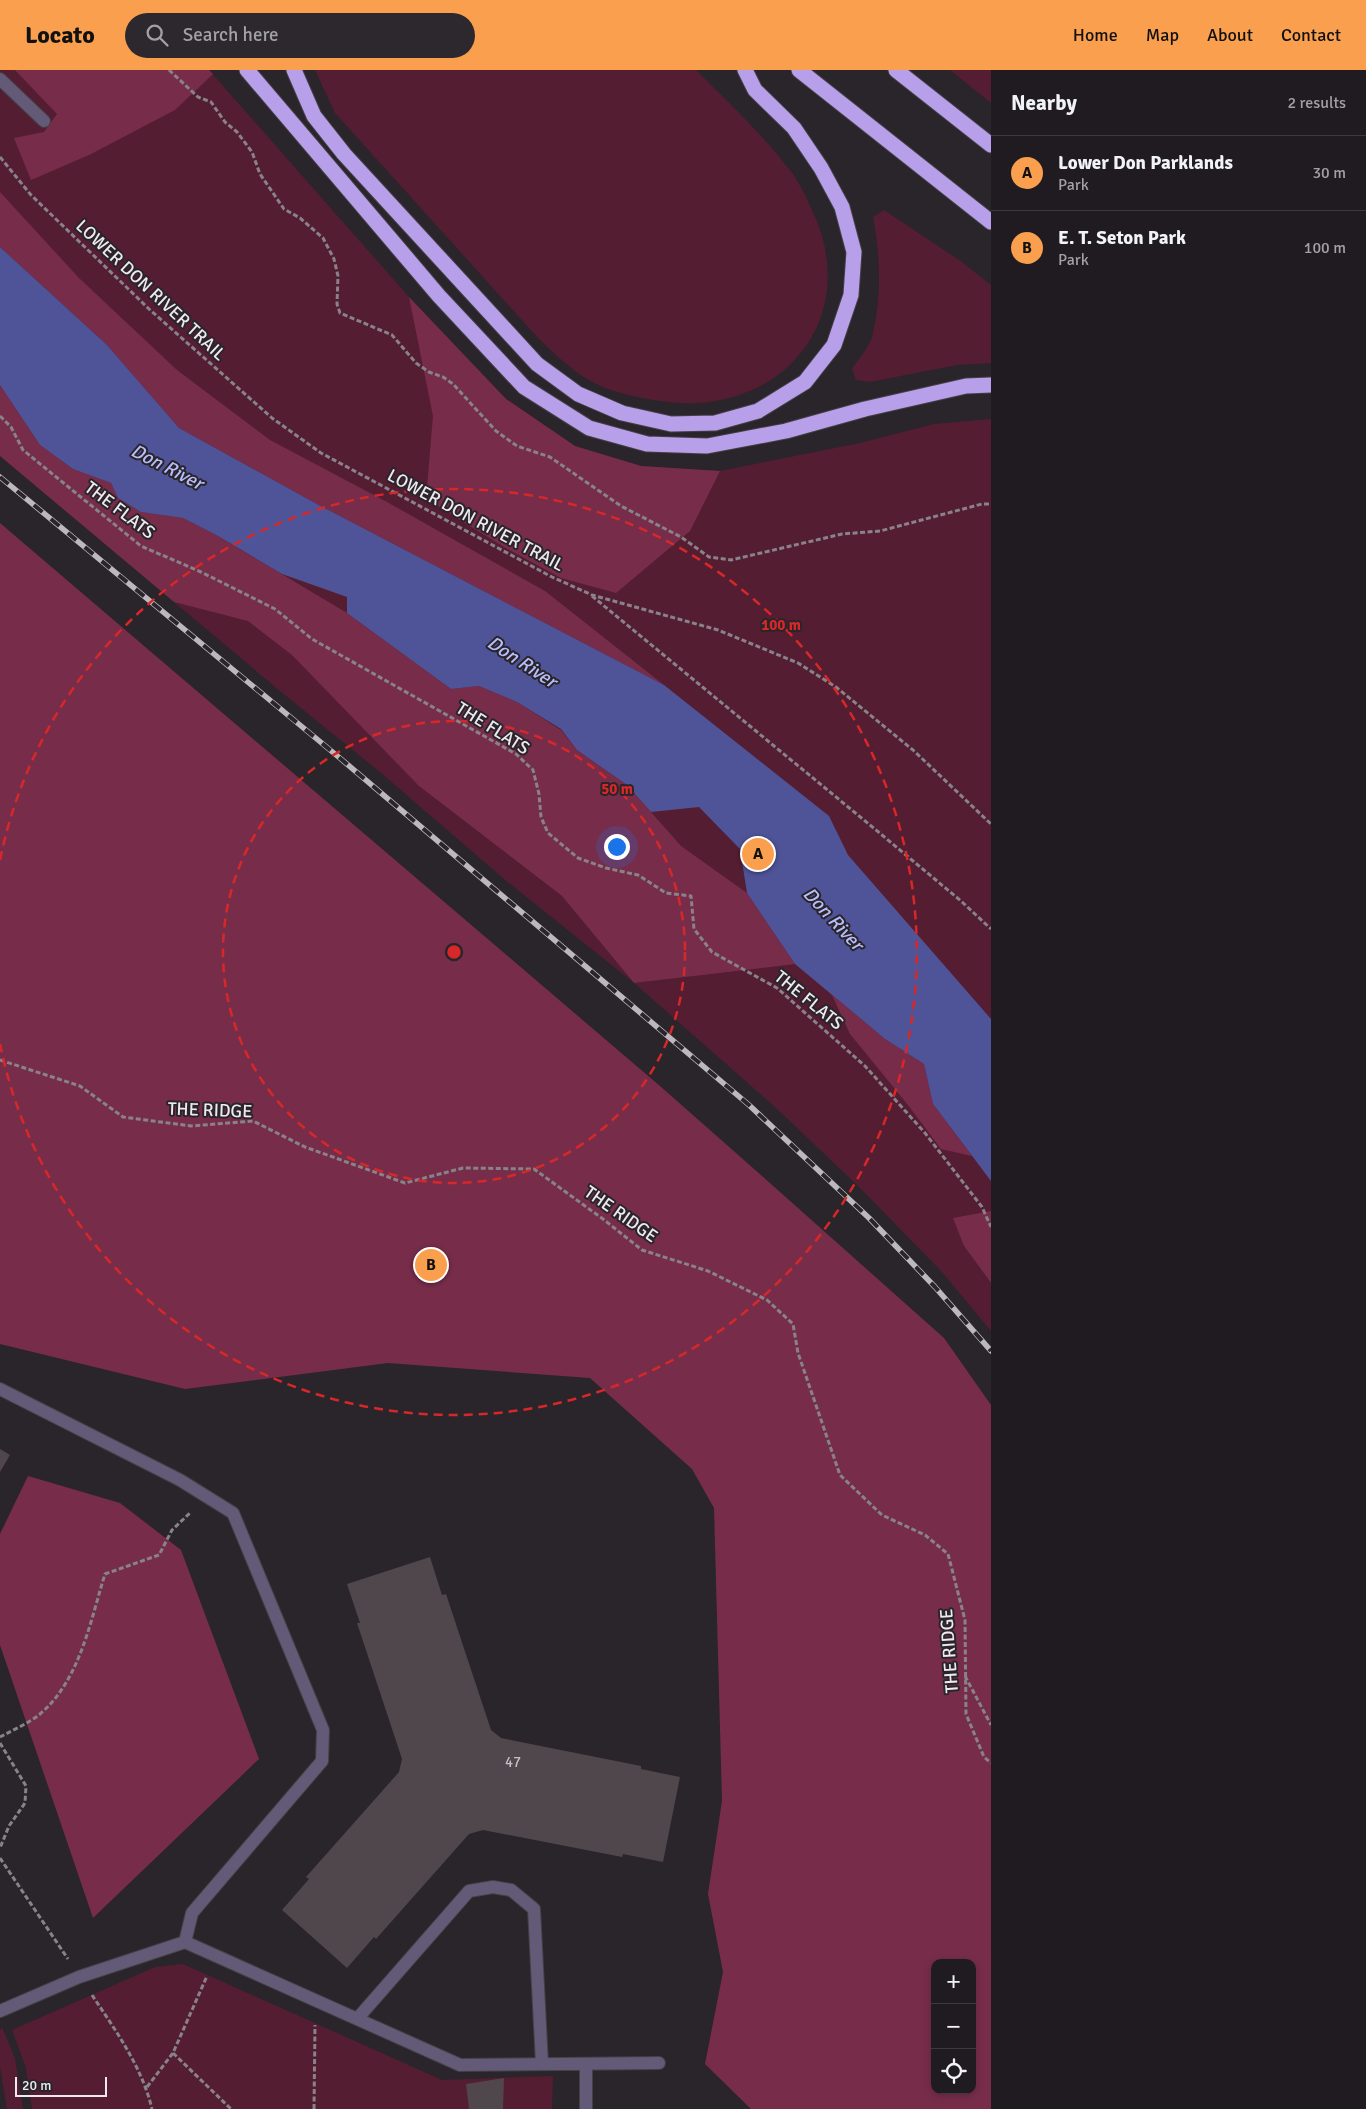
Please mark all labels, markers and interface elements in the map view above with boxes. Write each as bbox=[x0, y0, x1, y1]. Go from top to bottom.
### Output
search box bbox=[125, 13, 475, 58]
text: Locato bbox=[25, 20, 95, 50]
icon: search bbox=[143, 21, 171, 49]
text: Search here bbox=[183, 23, 279, 47]
text: Home bbox=[1073, 24, 1118, 46]
text: Map bbox=[1146, 24, 1179, 46]
text: About bbox=[1207, 24, 1253, 46]
text: Contact bbox=[1281, 24, 1341, 46]
text: Nearby bbox=[1011, 90, 1077, 116]
text: 2 results bbox=[1287, 93, 1346, 113]
text: Lower Don Parklands bbox=[1058, 151, 1233, 175]
text: A bbox=[1022, 163, 1032, 183]
text: 30 m bbox=[1312, 163, 1346, 183]
text: Park bbox=[1058, 175, 1089, 195]
street label: LOWER DON RIVER TRAIL bbox=[71, 215, 231, 365]
text: E. T. Seton Park bbox=[1058, 226, 1186, 250]
text: B bbox=[1022, 238, 1032, 258]
text: 100 m bbox=[1304, 238, 1346, 258]
text: Park bbox=[1058, 250, 1089, 270]
water label: Don River bbox=[127, 439, 210, 497]
street label: LOWER DON RIVER TRAIL bbox=[384, 464, 568, 576]
street label: THE FLATS bbox=[80, 476, 160, 544]
text: 100 m bbox=[761, 616, 801, 634]
water label: Don River bbox=[483, 631, 564, 695]
street label: THE FLATS bbox=[452, 697, 534, 759]
text: 50 m bbox=[601, 780, 633, 798]
your location bbox=[604, 834, 630, 860]
pin: A bbox=[742, 835, 774, 873]
water label: Don River bbox=[798, 882, 870, 958]
centre of rings bbox=[445, 943, 463, 961]
street label: THE FLATS bbox=[770, 965, 848, 1035]
street label: THE RIDGE bbox=[167, 1098, 253, 1122]
street label: THE RIDGE bbox=[580, 1181, 662, 1247]
pin: B bbox=[415, 1246, 447, 1284]
street label: THE RIDGE bbox=[935, 1608, 963, 1694]
house number: 47 bbox=[505, 1753, 521, 1771]
map controls bbox=[931, 1959, 976, 2094]
button: + bbox=[931, 1959, 976, 2004]
button: − bbox=[931, 2004, 976, 2049]
button: locate bbox=[931, 2049, 976, 2094]
scale bar bbox=[15, 2074, 108, 2097]
text: 20 m bbox=[22, 2077, 51, 2094]

